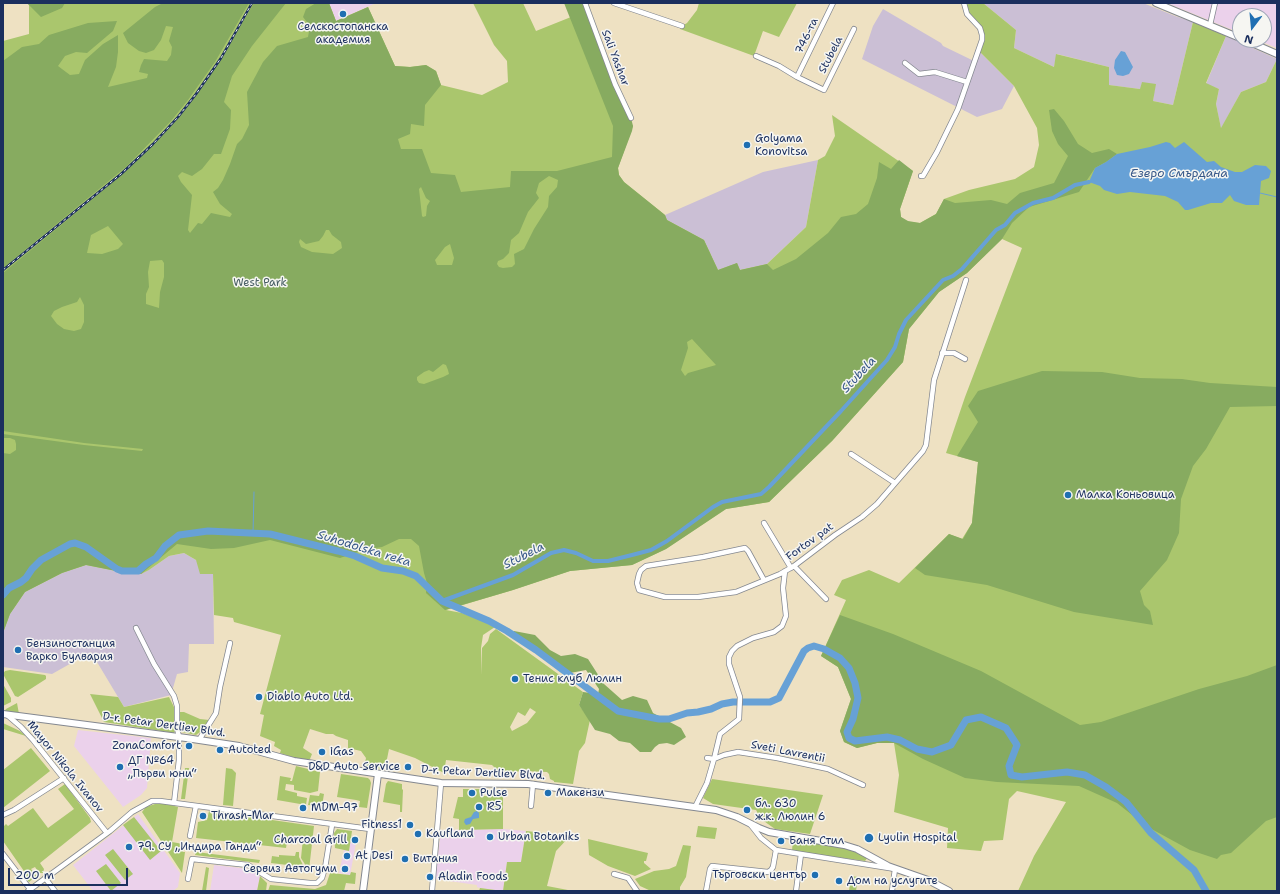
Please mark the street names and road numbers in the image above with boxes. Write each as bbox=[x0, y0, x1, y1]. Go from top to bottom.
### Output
street label: 746-та bbox=[793, 16, 821, 56]
street label: Sali Yashar bbox=[598, 28, 632, 88]
street label: Stubela bbox=[816, 34, 846, 76]
street label: Fortov pat bbox=[784, 520, 836, 564]
street label: D-r. Petar Dertliev Blvd. bbox=[102, 710, 226, 740]
street label: Mayor Nikola Ivanov bbox=[24, 719, 106, 815]
street label: Sveti Lavrentii bbox=[750, 738, 826, 766]
street label: D-r. Petar Dertliev Blvd. bbox=[421, 763, 545, 783]

